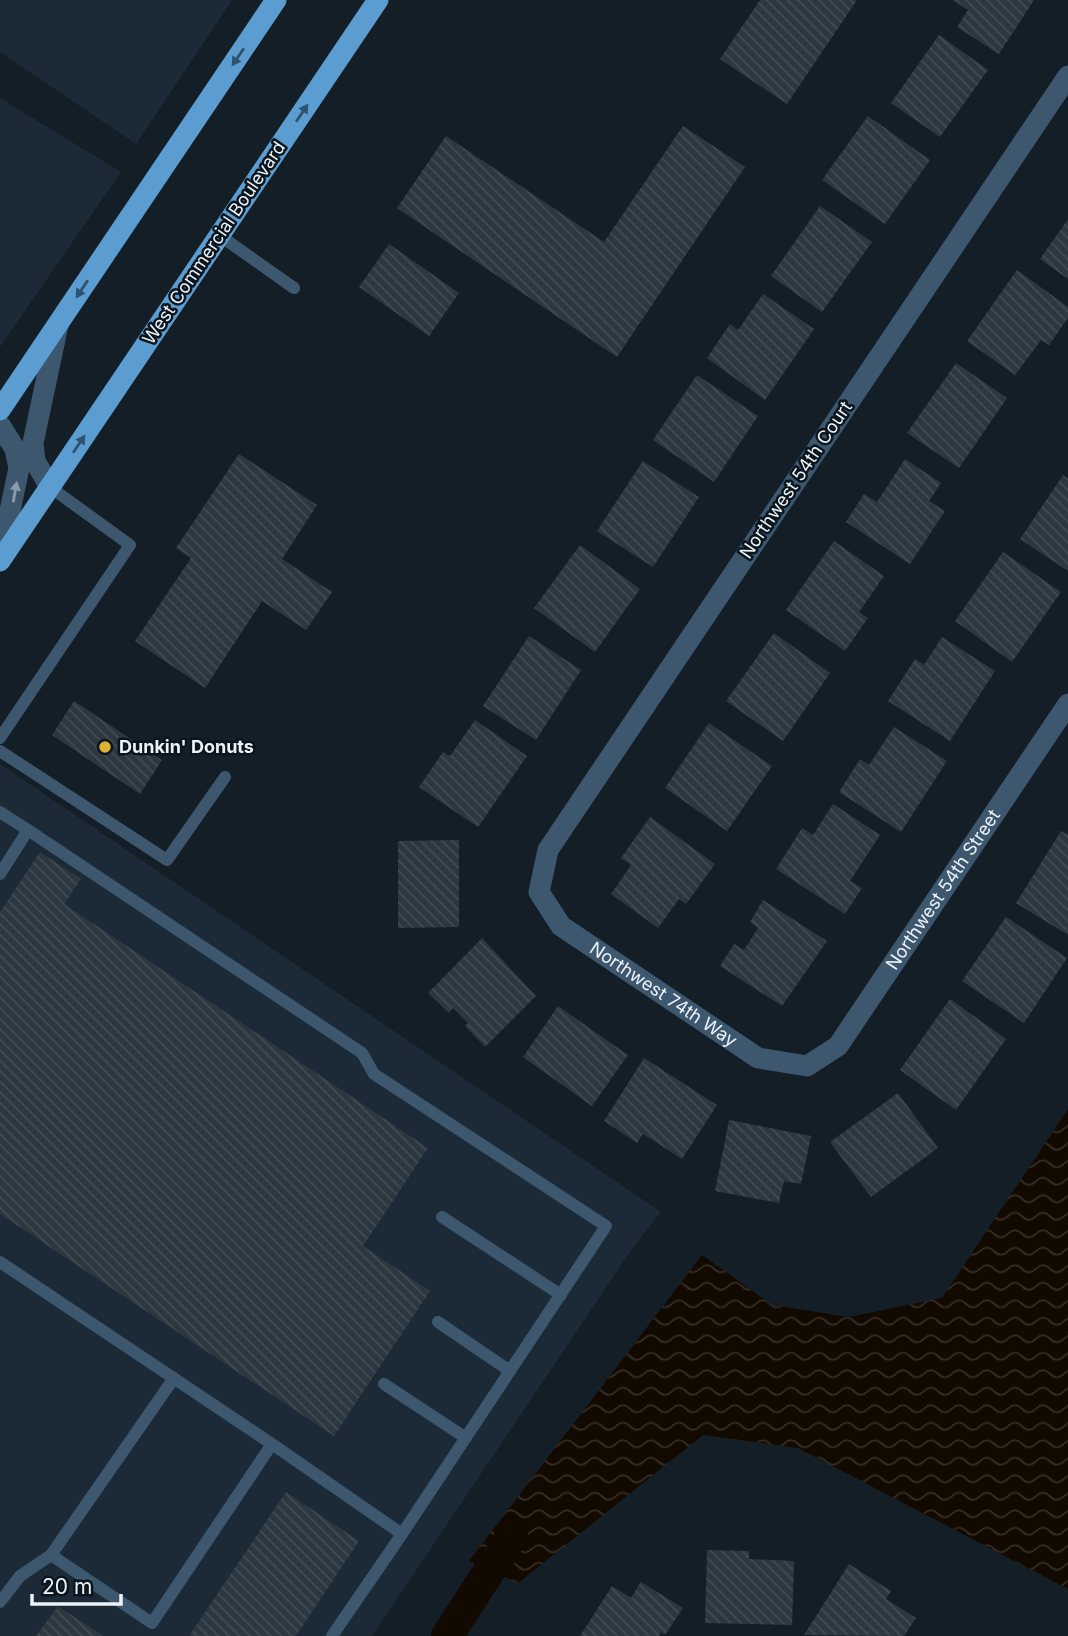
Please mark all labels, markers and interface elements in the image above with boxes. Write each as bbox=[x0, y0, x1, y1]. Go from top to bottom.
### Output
one-way arrow bbox=[232, 47, 245, 66]
one-way arrow bbox=[295, 103, 308, 122]
street label: West Commercial Boulevard bbox=[138, 137, 289, 348]
one-way arrow bbox=[76, 279, 89, 298]
street label: Northwest 54th Court bbox=[735, 397, 856, 562]
one-way arrow bbox=[72, 434, 85, 453]
one-way arrow bbox=[10, 481, 21, 503]
place label: Dunkin' Donuts bbox=[119, 736, 254, 757]
marker: Dunkin' Donuts bbox=[97, 739, 113, 755]
street label: Northwest 54th Street bbox=[881, 805, 1004, 973]
street label: Northwest 74th Way bbox=[586, 937, 741, 1051]
scale bar bbox=[32, 1562, 121, 1606]
text: 20 m bbox=[42, 1574, 92, 1599]

